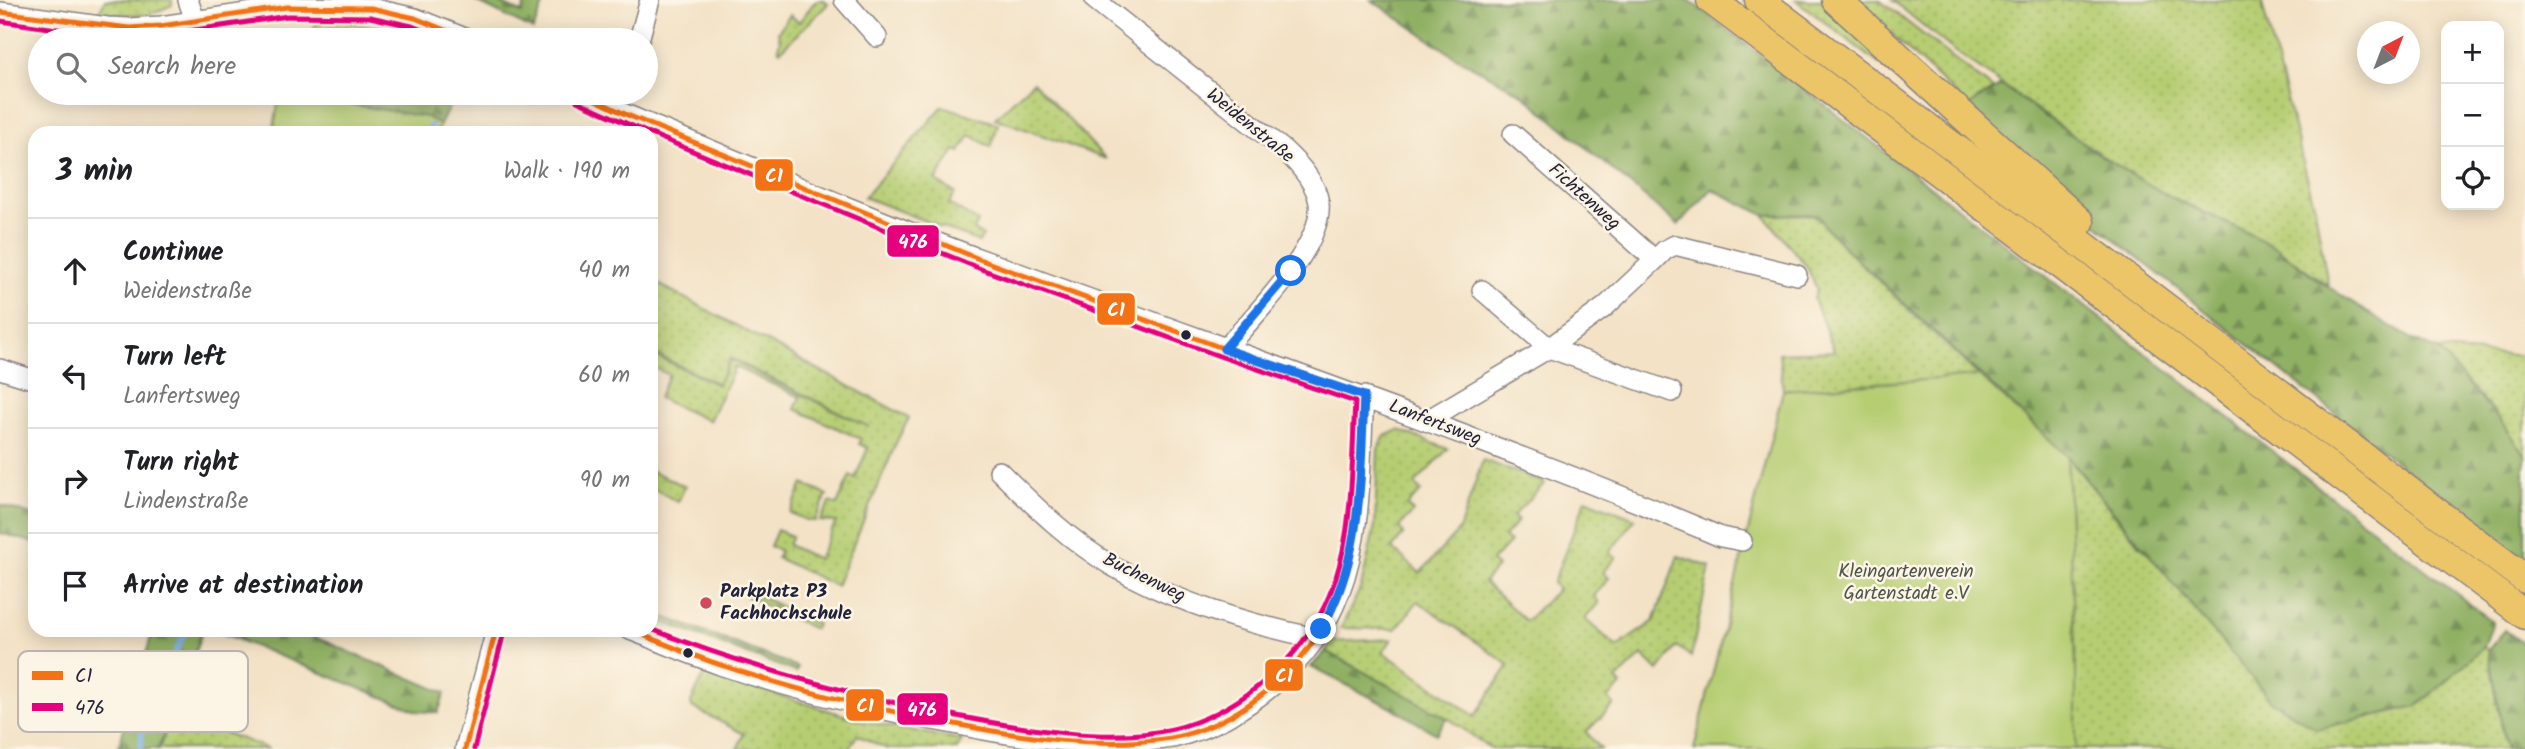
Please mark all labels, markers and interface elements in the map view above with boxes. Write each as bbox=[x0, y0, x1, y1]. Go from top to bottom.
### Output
north arrow bbox=[2357, 21, 2420, 84]
map controls bbox=[2441, 21, 2504, 210]
button: + bbox=[2441, 21, 2504, 84]
search box bbox=[28, 28, 658, 105]
text: Search here bbox=[108, 46, 236, 88]
icon: search bbox=[52, 48, 90, 86]
street label: Weidenstraße bbox=[1199, 81, 1301, 171]
button: − bbox=[2441, 84, 2504, 147]
button: locate bbox=[2441, 147, 2504, 210]
text: 3 min bbox=[56, 148, 133, 196]
text: Walk · 190 m bbox=[503, 154, 630, 190]
street label: Fichtenweg bbox=[1541, 156, 1627, 238]
line badge: C1 bbox=[754, 158, 794, 192]
text: C1 bbox=[765, 162, 783, 192]
line badge: 476 bbox=[886, 224, 940, 258]
text: 476 bbox=[898, 228, 928, 258]
text: Continue bbox=[123, 232, 224, 274]
icon: ahead bbox=[56, 252, 94, 290]
text: 40 m bbox=[578, 253, 630, 289]
route start bbox=[1275, 255, 1306, 286]
text: Weidenstraße bbox=[123, 274, 252, 310]
line badge: C1 bbox=[1096, 292, 1136, 326]
text: C1 bbox=[1107, 296, 1125, 326]
unlabelled marker bbox=[1179, 328, 1193, 342]
text: Turn left bbox=[123, 337, 226, 379]
icon: left bbox=[56, 357, 94, 395]
text: 60 m bbox=[578, 358, 630, 394]
text: Lanfertsweg bbox=[123, 379, 241, 415]
street label: Lanfertsweg bbox=[1384, 392, 1486, 454]
text: Turn right bbox=[123, 442, 239, 484]
icon: right bbox=[56, 462, 94, 500]
text: 90 m bbox=[580, 463, 630, 499]
text: Lindenstraße bbox=[123, 484, 248, 520]
street label: Buchenweg bbox=[1097, 545, 1191, 611]
park label: Kleingartenverein Gartenstadt e.V bbox=[1838, 557, 1974, 609]
text: Arrive at destination bbox=[123, 565, 363, 607]
icon: arrive bbox=[56, 567, 94, 605]
place label: Parkplatz P3 Fachhochschule bbox=[720, 577, 852, 629]
marker: Parkplatz P3 Fachhochschule bbox=[698, 595, 714, 611]
route end bbox=[1305, 613, 1336, 644]
unlabelled marker bbox=[681, 646, 695, 660]
legend bbox=[18, 651, 248, 732]
line badge: C1 bbox=[1264, 658, 1304, 692]
text: C1 bbox=[75, 662, 92, 692]
text: C1 bbox=[1275, 662, 1293, 692]
line badge: C1 bbox=[845, 688, 885, 722]
text: C1 bbox=[856, 692, 874, 722]
line badge: 476 bbox=[896, 692, 949, 726]
text: 476 bbox=[75, 694, 105, 724]
text: 476 bbox=[907, 696, 937, 726]

